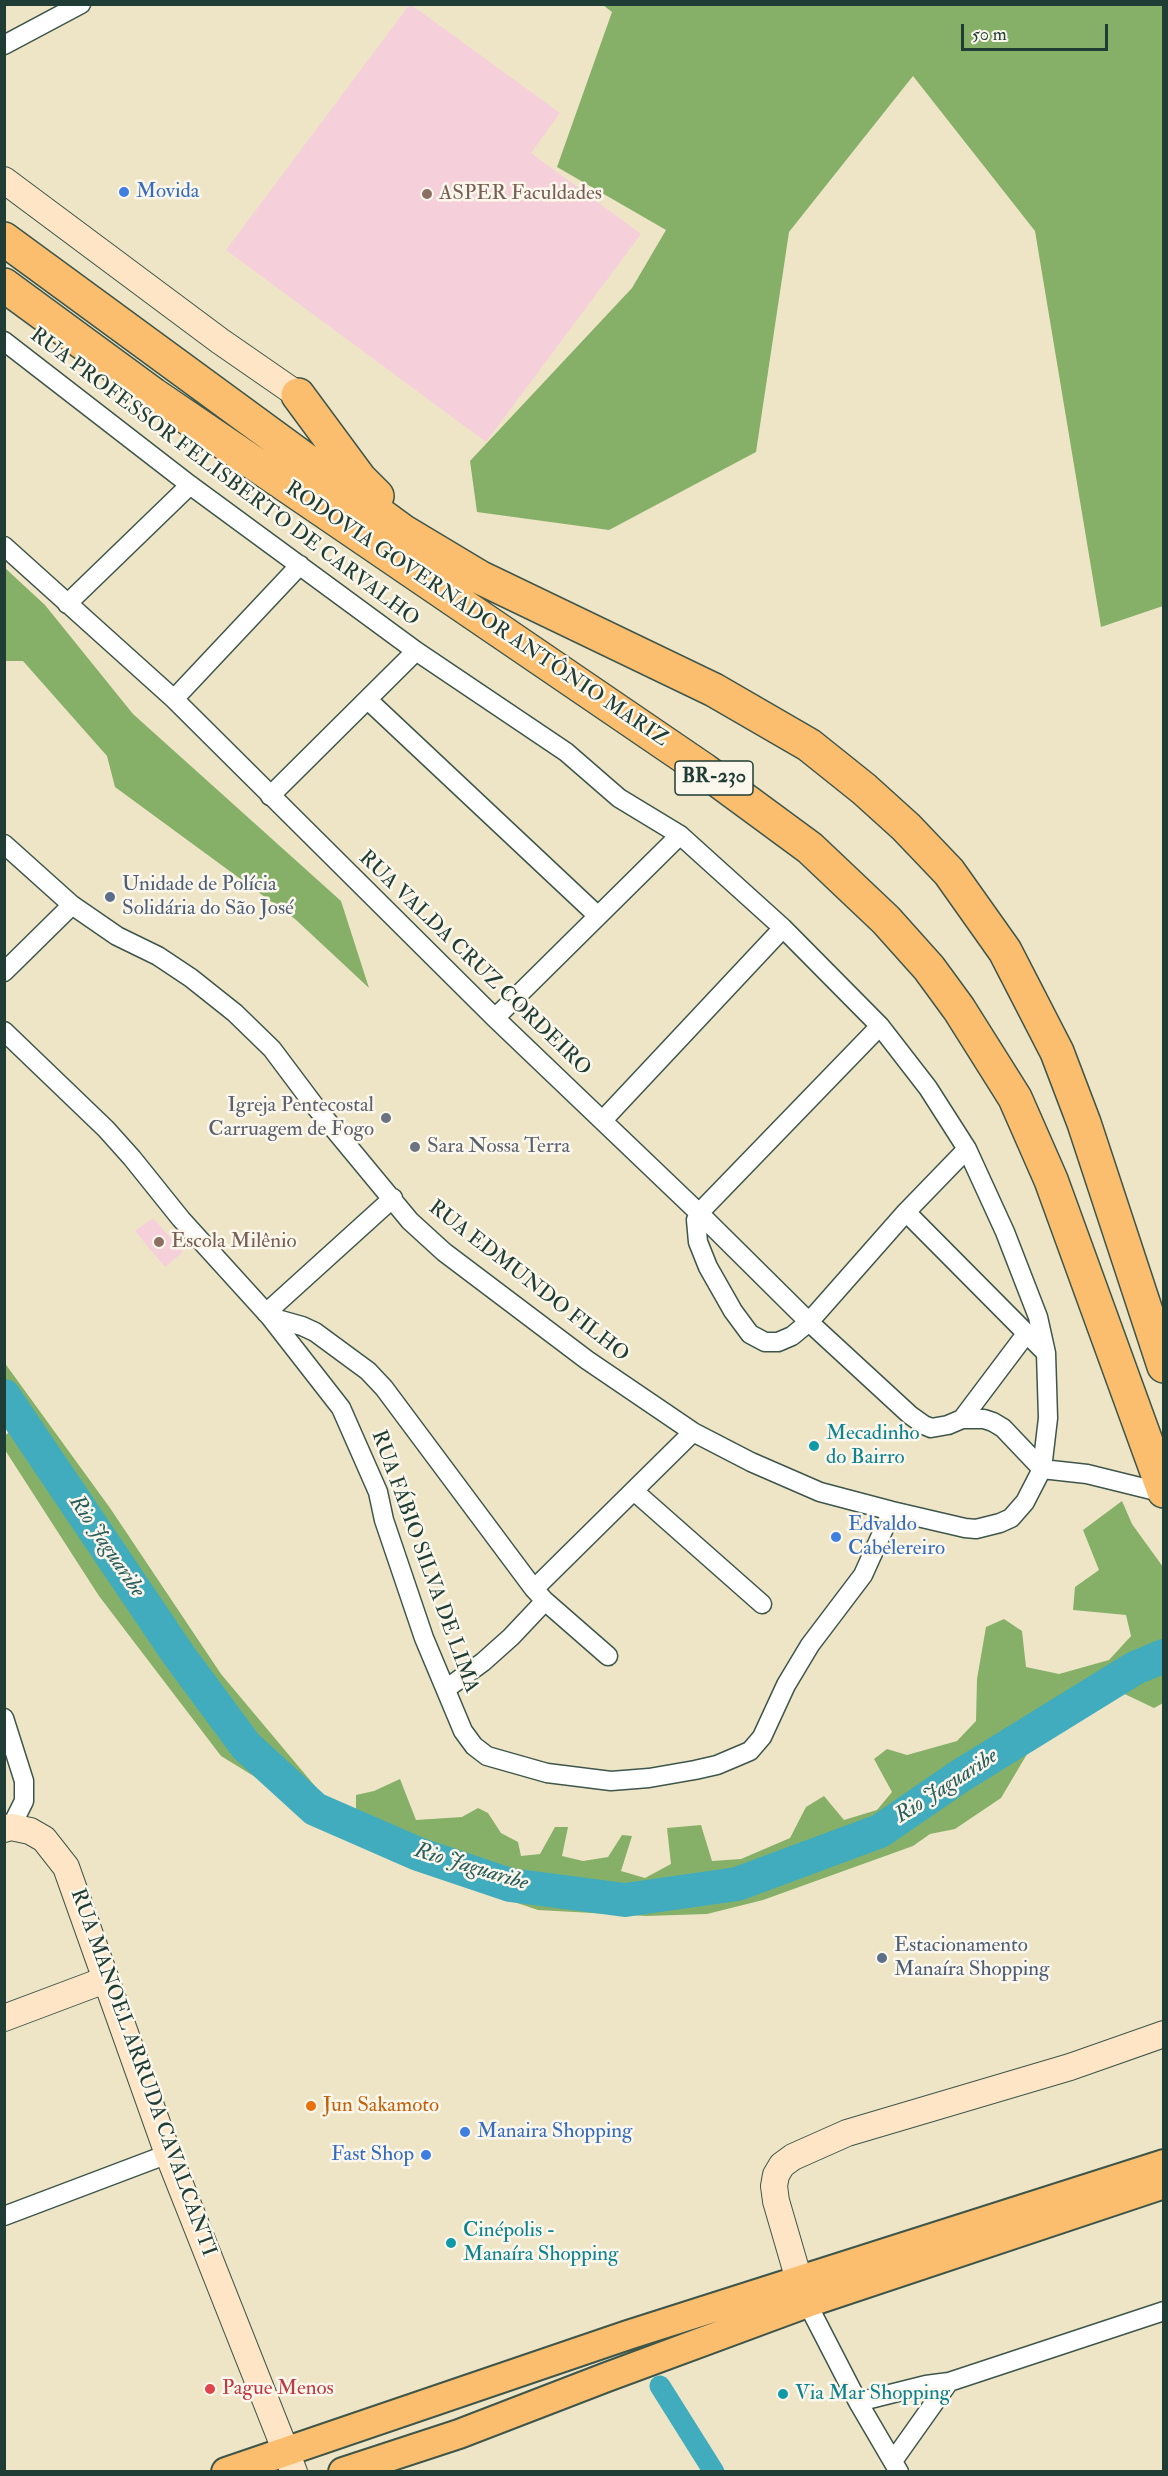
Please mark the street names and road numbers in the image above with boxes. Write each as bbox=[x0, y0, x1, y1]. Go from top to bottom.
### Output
street label: RUA PROFESSOR FELISBERTO DE CARVALHO bbox=[24, 323, 424, 633]
street label: RODOVIA GOVERNADOR ANTÔNIO MARIZ bbox=[280, 477, 672, 753]
road number: BR-230 bbox=[675, 761, 753, 795]
street label: RUA VALDA CRUZ CORDEIRO bbox=[353, 846, 595, 1082]
street label: RUA EDMUNDO FILHO bbox=[423, 1196, 633, 1368]
street label: RUA FÁBIO SILVA DE LIMA bbox=[365, 1427, 483, 1697]
street label: RUA MANOEL ARRUDA CAVALCANTI bbox=[64, 1886, 220, 2260]

